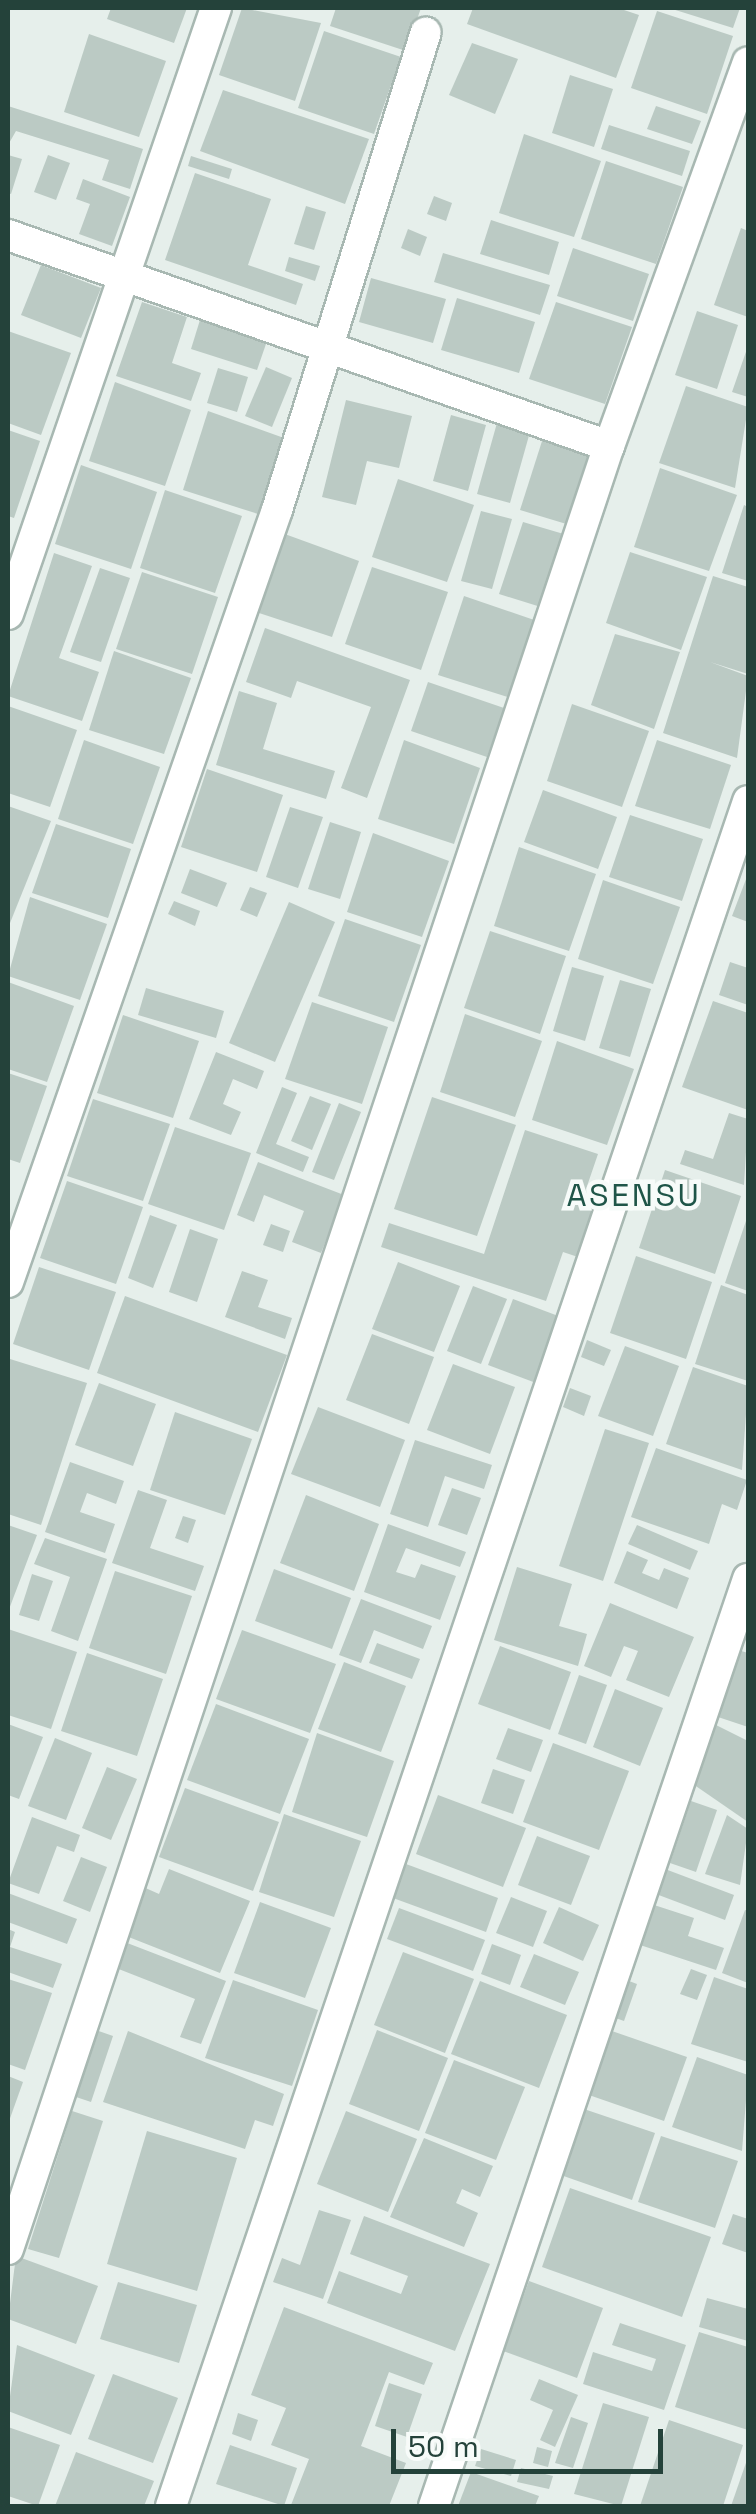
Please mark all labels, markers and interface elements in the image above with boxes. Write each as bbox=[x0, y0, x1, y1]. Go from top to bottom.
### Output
district label: ASENSU bbox=[567, 1176, 701, 1214]
scale bar bbox=[396, 2409, 668, 2471]
text: 50 m bbox=[408, 2427, 479, 2466]

